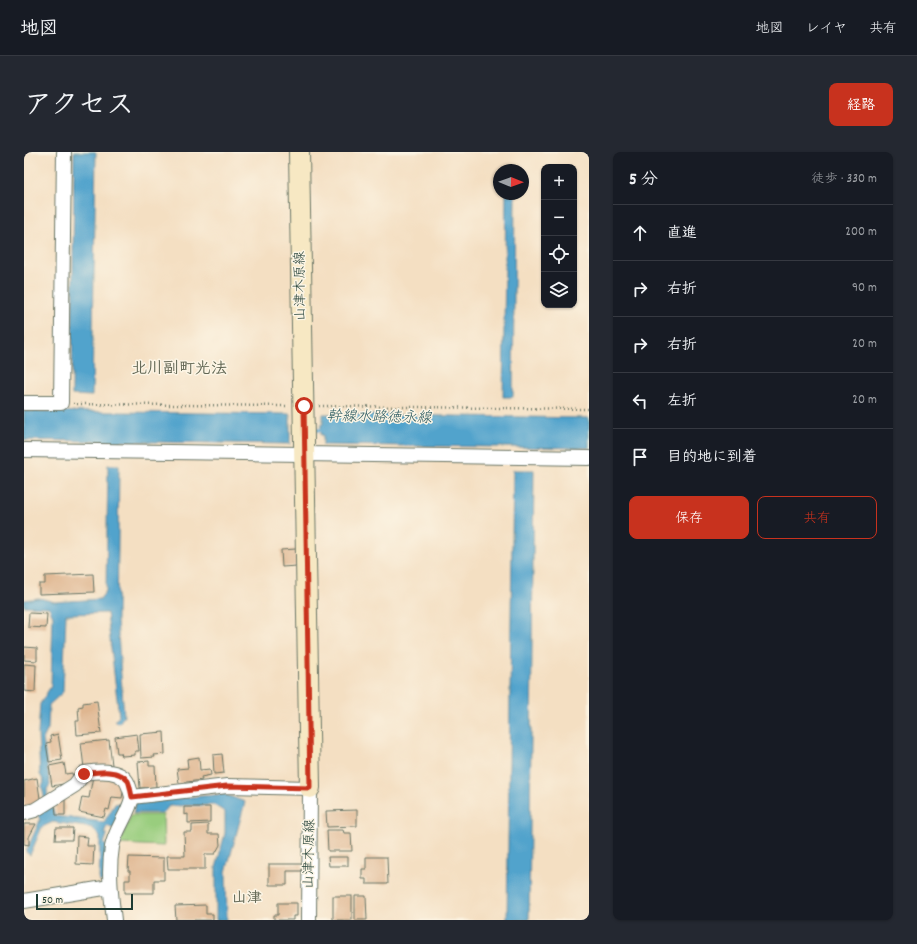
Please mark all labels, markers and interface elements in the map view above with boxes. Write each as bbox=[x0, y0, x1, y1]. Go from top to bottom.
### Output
text: 地図 bbox=[20, 17, 58, 44]
text: 地図 bbox=[756, 19, 784, 39]
text: レイヤ bbox=[806, 19, 847, 39]
text: 共有 bbox=[869, 19, 897, 39]
button: 経路 bbox=[829, 83, 893, 126]
text: アクセス bbox=[24, 88, 134, 128]
north arrow bbox=[493, 164, 529, 200]
map controls bbox=[541, 164, 577, 308]
button: + bbox=[541, 164, 577, 200]
text: 5 分 bbox=[629, 169, 658, 193]
text: 徒歩 · 330 m bbox=[812, 170, 877, 189]
button: − bbox=[541, 200, 577, 236]
icon: ahead bbox=[629, 222, 651, 244]
text: 直進 bbox=[667, 223, 697, 245]
text: 200 m bbox=[845, 223, 877, 242]
button: locate bbox=[541, 236, 577, 272]
street label: 山津木原線 bbox=[290, 251, 312, 321]
button: layers bbox=[541, 272, 577, 308]
icon: right bbox=[629, 278, 651, 300]
text: 右折 bbox=[667, 279, 697, 301]
text: 90 m bbox=[852, 279, 877, 298]
icon: right bbox=[629, 334, 651, 356]
text: 右折 bbox=[667, 335, 697, 357]
text: 20 m bbox=[852, 335, 877, 354]
district label: 北川副町光法 bbox=[131, 358, 227, 381]
icon: left bbox=[629, 390, 651, 412]
text: 左折 bbox=[667, 391, 697, 413]
text: 20 m bbox=[852, 391, 877, 410]
route start bbox=[295, 397, 313, 415]
water label: 幹線水路徳永線 bbox=[326, 406, 433, 430]
icon: arrive bbox=[629, 446, 651, 468]
text: 目的地に到着 bbox=[667, 447, 757, 469]
button: 保存 bbox=[629, 496, 749, 539]
button: 共有 bbox=[757, 496, 877, 539]
route end bbox=[75, 765, 93, 783]
street label: 山津木原線 bbox=[299, 819, 321, 889]
district label: 山津 bbox=[232, 888, 262, 910]
scale bar bbox=[36, 892, 133, 911]
text: 50 m bbox=[42, 893, 63, 909]

